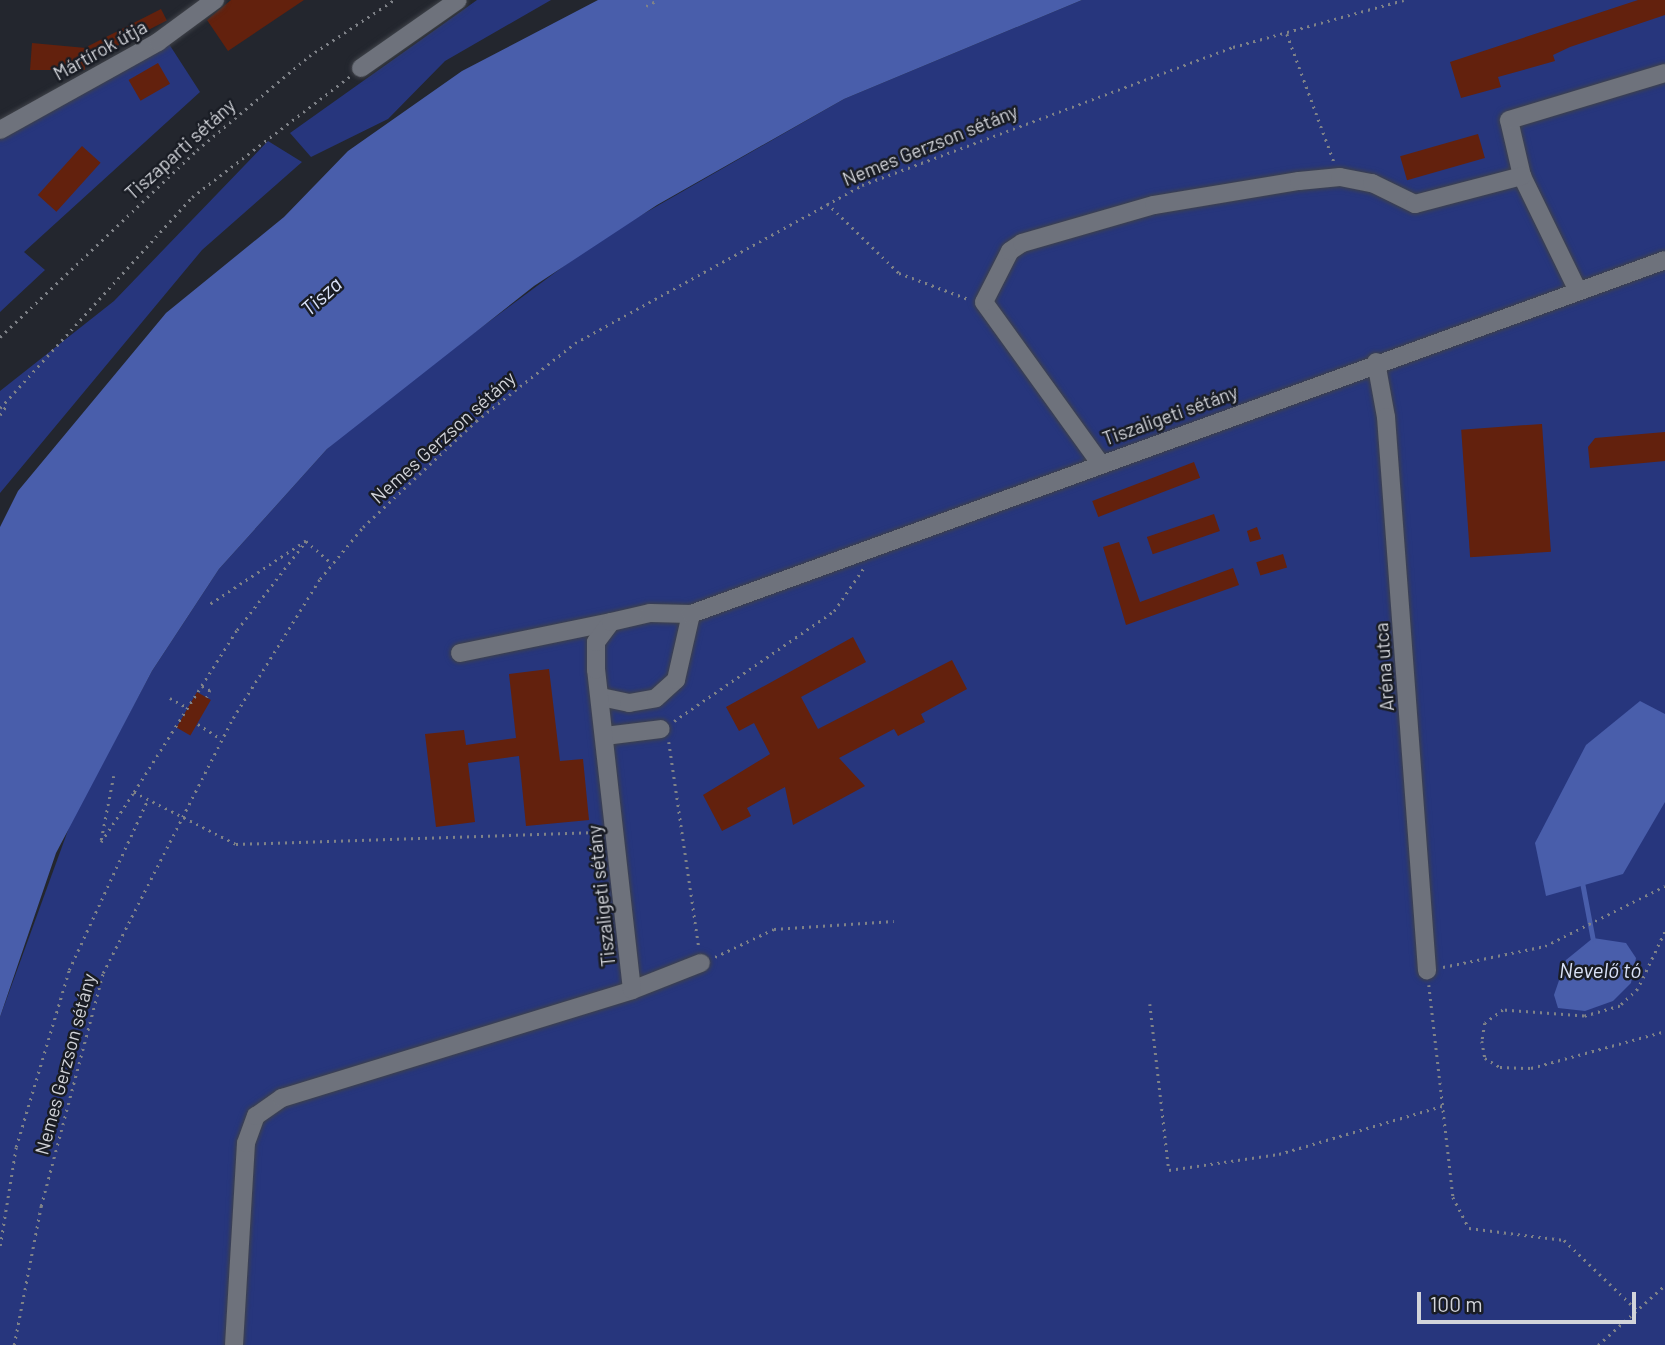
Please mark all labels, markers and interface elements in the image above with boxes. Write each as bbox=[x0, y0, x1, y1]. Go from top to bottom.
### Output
street label: Mártírok útja bbox=[49, 15, 151, 85]
street label: Tiszaparti sétány bbox=[120, 94, 240, 204]
street label: Nemes Gerzson sétány bbox=[839, 99, 1021, 191]
water label: Tisza bbox=[295, 271, 347, 321]
street label: Nemes Gerzson sétány bbox=[366, 366, 520, 508]
street label: Tiszaligeti sétány bbox=[1099, 380, 1241, 450]
street label: Aréna utca bbox=[1370, 622, 1398, 712]
street label: Tiszaligeti sétány bbox=[582, 824, 620, 968]
water label: Nevelő tó bbox=[1559, 957, 1641, 983]
street label: Nemes Gerzson sétány bbox=[30, 971, 100, 1157]
scale bar bbox=[1420, 1278, 1639, 1322]
text: 100 m bbox=[1430, 1291, 1483, 1316]

